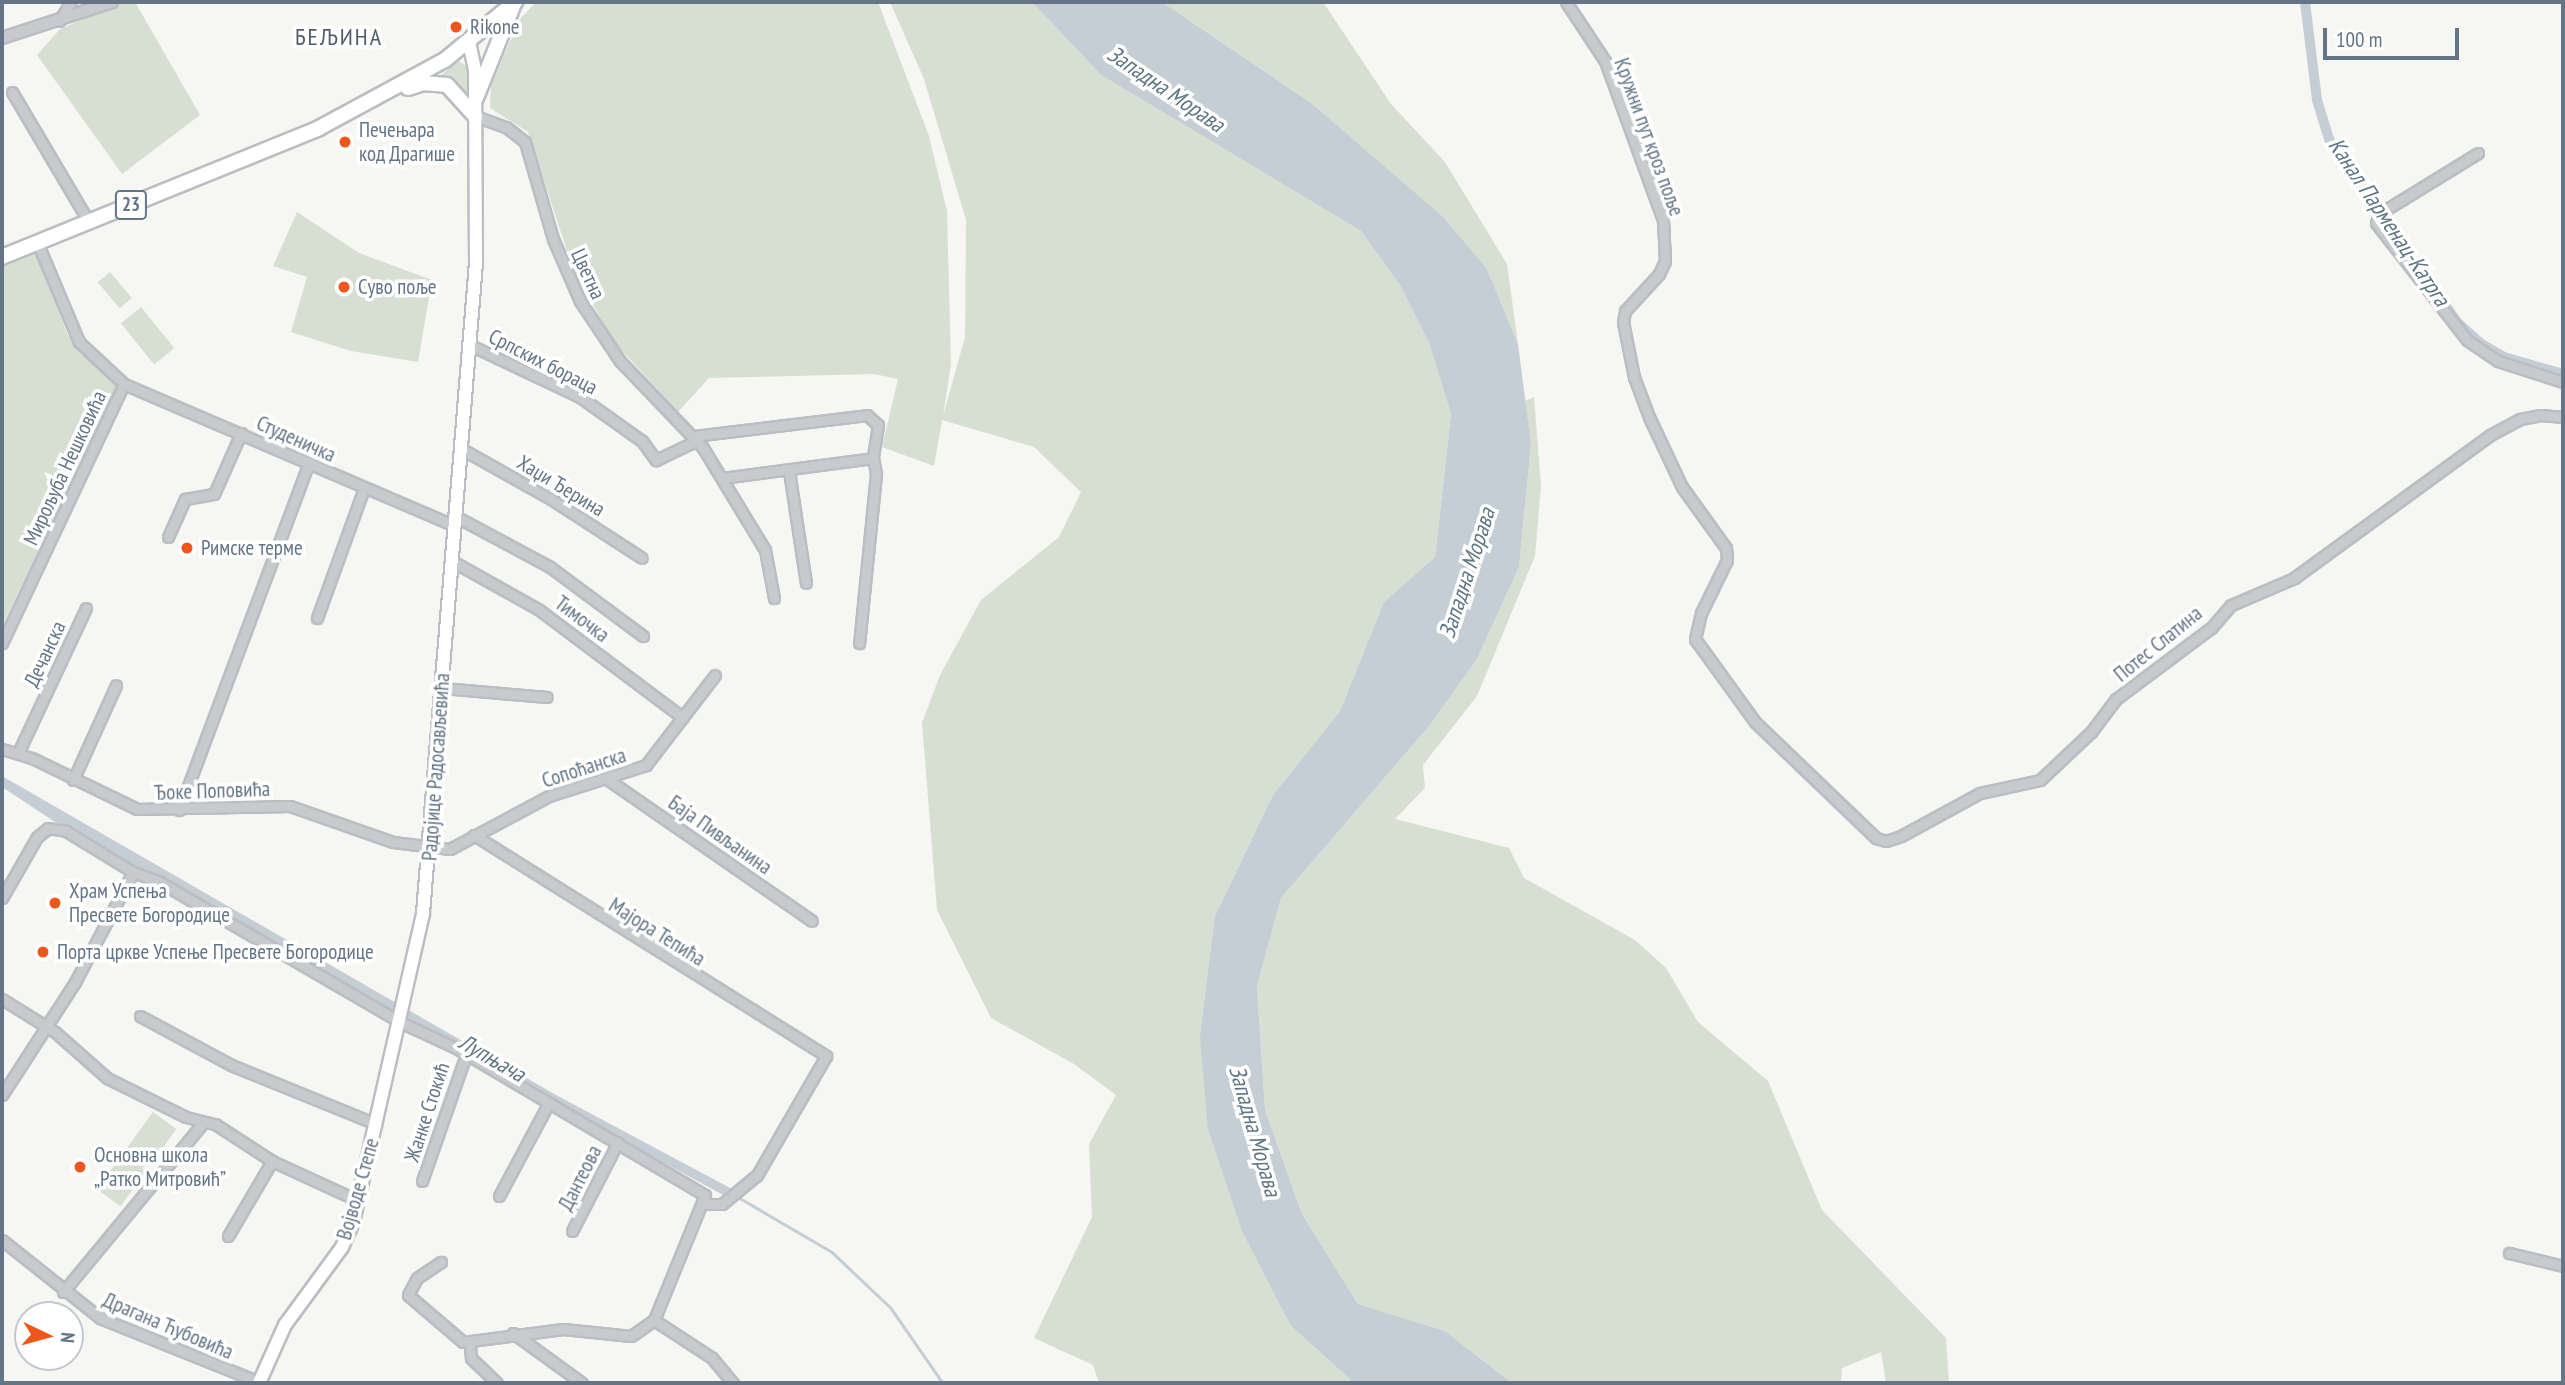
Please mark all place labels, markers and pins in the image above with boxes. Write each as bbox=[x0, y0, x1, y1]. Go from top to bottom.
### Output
place label: Rikone bbox=[470, 14, 520, 40]
marker: Rikone bbox=[448, 19, 464, 35]
place label: Печењара код Драгише bbox=[359, 117, 455, 167]
marker: Печењара код Драгише bbox=[337, 134, 353, 150]
place label: Суво поље bbox=[358, 274, 436, 300]
marker: Суво поље bbox=[336, 279, 352, 295]
place label: Римске терме bbox=[201, 535, 303, 561]
marker: Римске терме bbox=[179, 540, 195, 556]
place label: Храм Успења Пресвете Богородице bbox=[69, 878, 230, 928]
marker: Храм Успења Пресвете Богородице bbox=[47, 895, 63, 911]
place label: Порта цркве Успење Пресвете Богородице bbox=[57, 939, 374, 965]
marker: Порта цркве Успење Пресвете Богородице bbox=[35, 944, 51, 960]
place label: Основна школа „Ратко Митровић” bbox=[94, 1142, 226, 1192]
marker: Основна школа „Ратко Митровић” bbox=[72, 1159, 88, 1175]

